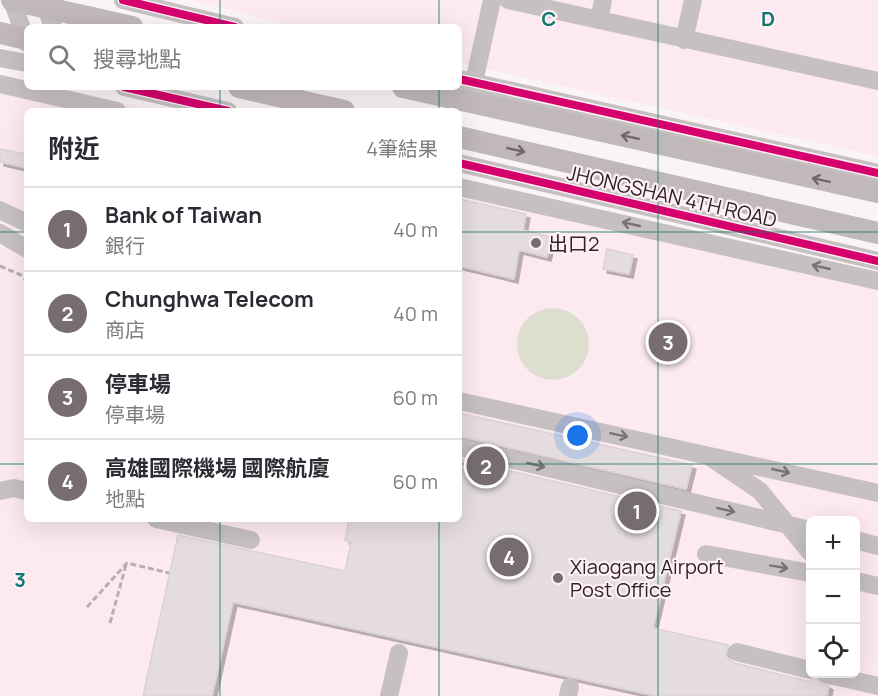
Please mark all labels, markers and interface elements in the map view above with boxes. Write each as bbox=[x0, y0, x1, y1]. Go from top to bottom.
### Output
text: C bbox=[542, 5, 556, 32]
text: D bbox=[761, 5, 775, 32]
search box bbox=[24, 24, 462, 90]
icon: search bbox=[45, 41, 78, 74]
text: 搜尋地點 bbox=[93, 44, 181, 74]
text: 附近 bbox=[48, 130, 100, 166]
one-way arrow bbox=[621, 131, 640, 143]
text: 4筆結果 bbox=[366, 135, 438, 162]
one-way arrow bbox=[506, 145, 525, 157]
street label: JHONGSHAN 4TH ROAD bbox=[564, 159, 780, 233]
one-way arrow bbox=[812, 173, 831, 185]
text: Bank of Taiwan bbox=[105, 200, 262, 230]
text: 1 bbox=[63, 216, 72, 243]
text: 40 m bbox=[393, 216, 438, 243]
one-way arrow bbox=[622, 218, 641, 229]
place label: 出口2 bbox=[548, 230, 599, 257]
text: 銀行 bbox=[105, 232, 145, 259]
marker: 出口2 bbox=[529, 236, 543, 250]
one-way arrow bbox=[812, 261, 831, 273]
text: Chunghwa Telecom bbox=[105, 284, 314, 314]
text: 2 bbox=[62, 300, 73, 327]
text: 40 m bbox=[393, 300, 438, 327]
text: 商店 bbox=[105, 316, 145, 343]
pin: 3 bbox=[648, 320, 688, 364]
text: 停車場 bbox=[105, 369, 171, 399]
text: 3 bbox=[62, 384, 73, 411]
text: 60 m bbox=[392, 384, 438, 411]
text: 停車場 bbox=[105, 401, 165, 428]
your location bbox=[563, 421, 592, 450]
one-way arrow bbox=[609, 430, 628, 441]
pin: 2 bbox=[466, 444, 506, 488]
text: 高雄國際機場 國際航廈 bbox=[105, 453, 329, 483]
one-way arrow bbox=[527, 460, 546, 472]
one-way arrow bbox=[771, 465, 790, 477]
text: 4 bbox=[61, 468, 74, 495]
text: 60 m bbox=[392, 468, 438, 495]
text: 地點 bbox=[105, 485, 145, 512]
pin: 1 bbox=[618, 488, 656, 534]
one-way arrow bbox=[716, 504, 735, 516]
map controls bbox=[806, 516, 860, 678]
button: + bbox=[806, 516, 860, 570]
pin: 4 bbox=[490, 534, 528, 580]
place label: Xiaogang Airport Post Office bbox=[570, 553, 724, 603]
one-way arrow bbox=[769, 562, 788, 573]
text: 3 bbox=[14, 566, 26, 593]
button: − bbox=[806, 570, 860, 624]
marker: Xiaogang Airport Post Office bbox=[551, 571, 565, 585]
button: locate bbox=[806, 624, 860, 678]

